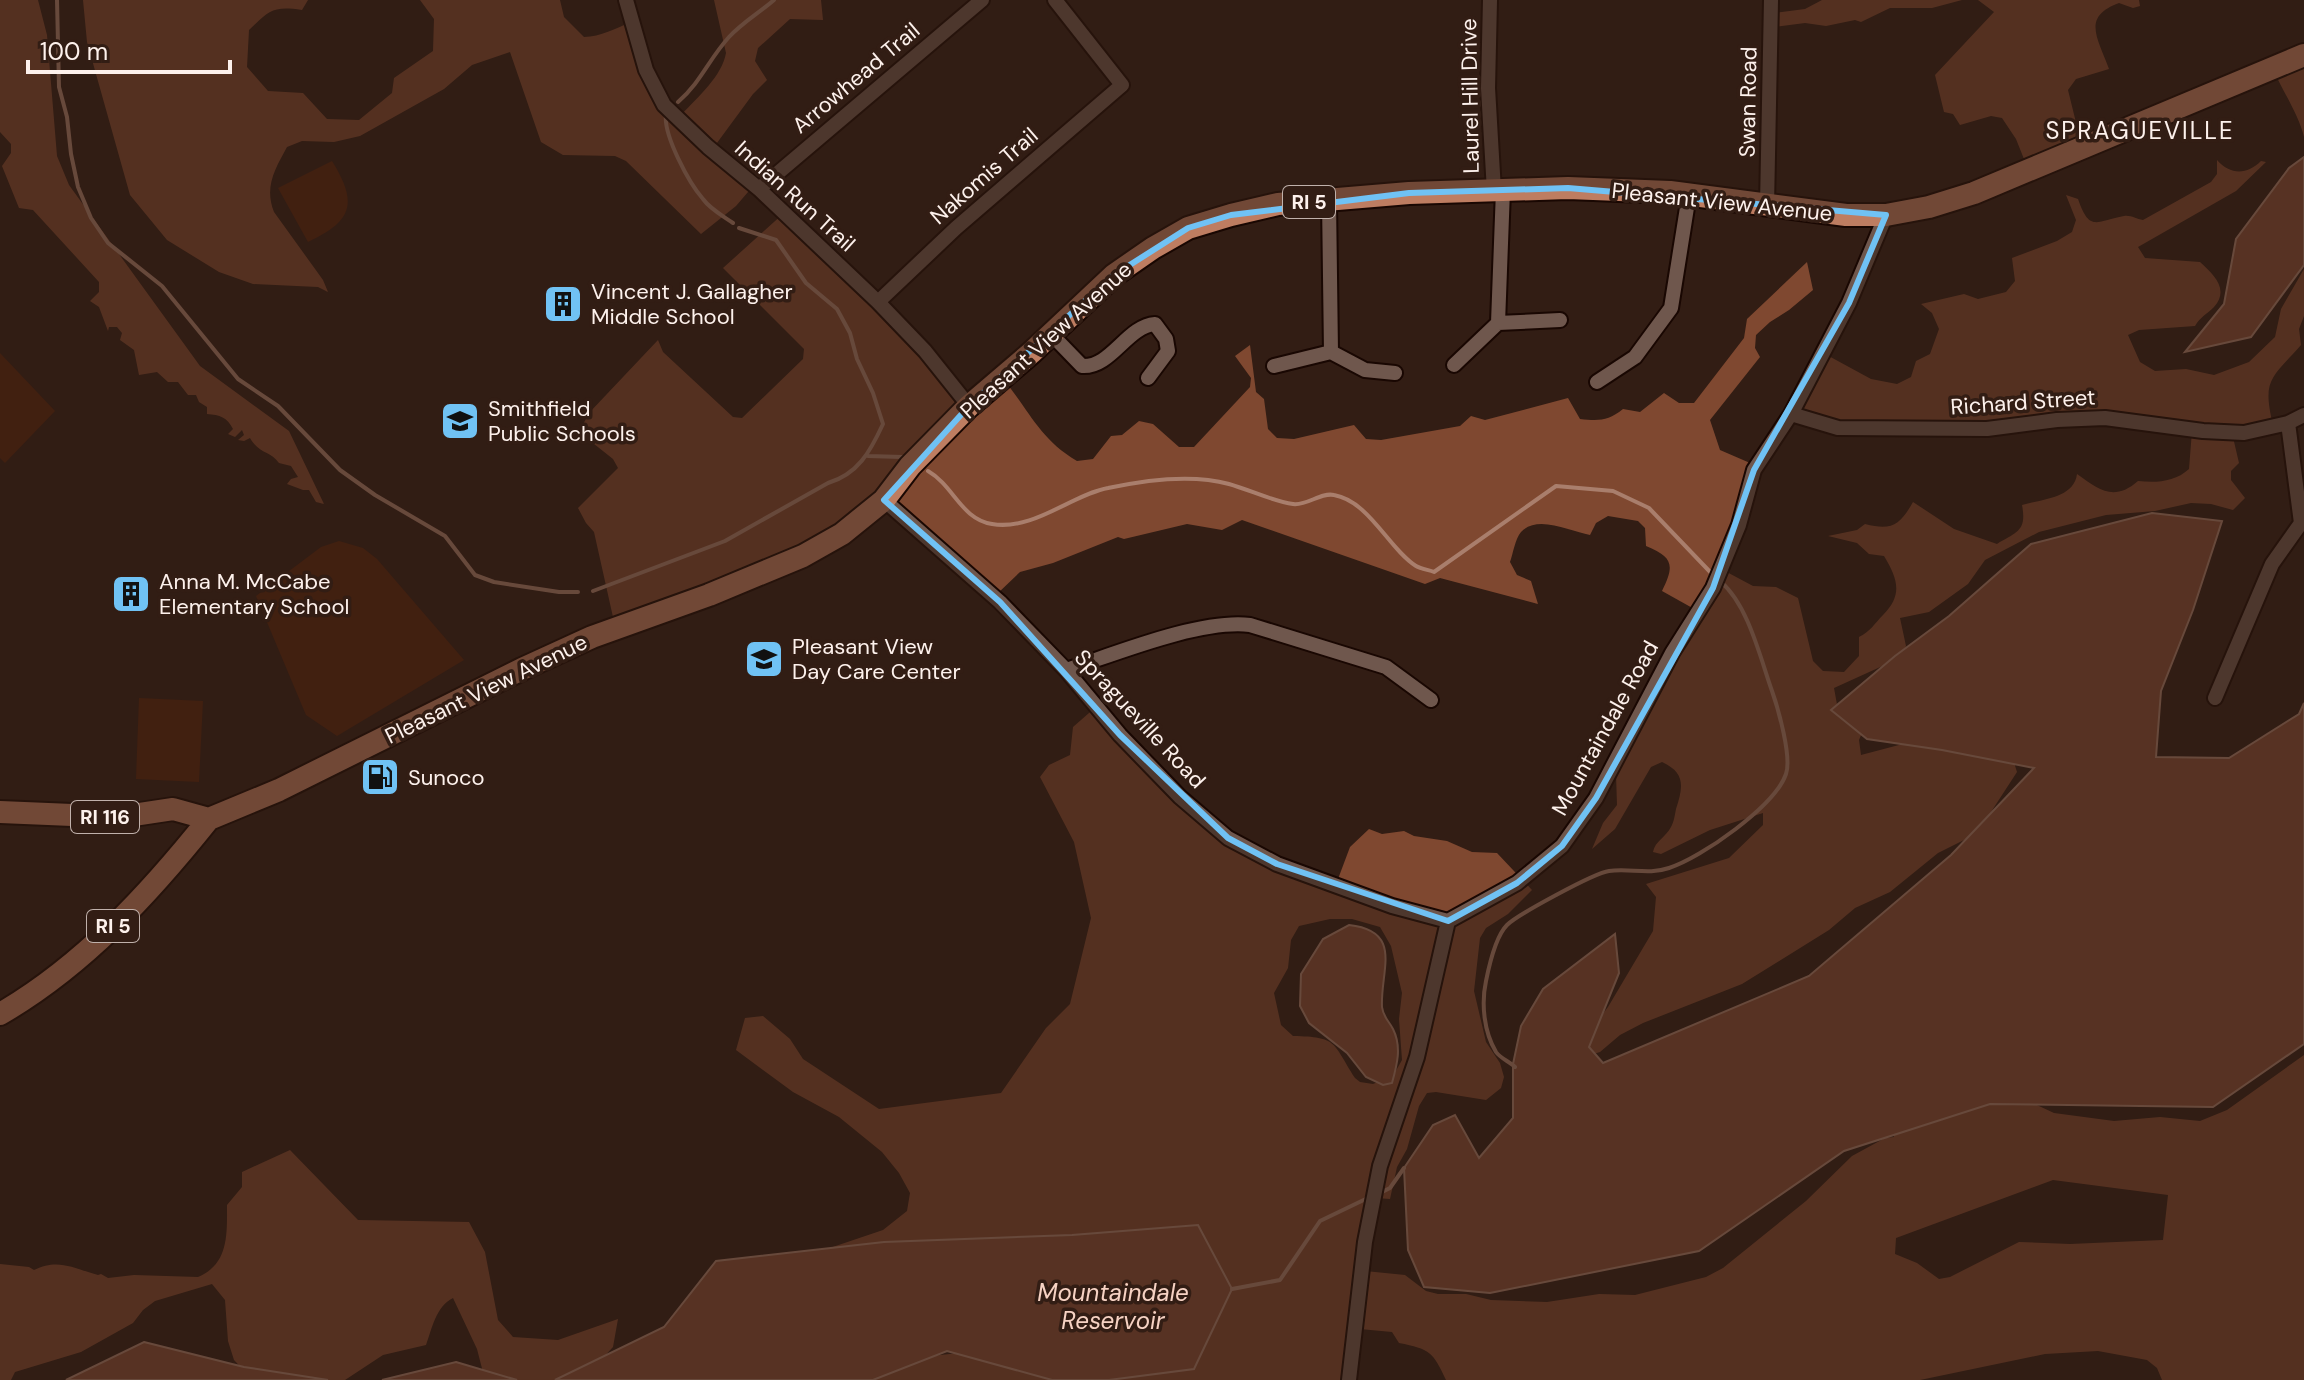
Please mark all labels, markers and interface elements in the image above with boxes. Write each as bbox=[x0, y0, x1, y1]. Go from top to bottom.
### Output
street label: Arrowhead Trail bbox=[786, 16, 926, 140]
street label: Laurel Hill Drive bbox=[1454, 18, 1486, 174]
scale bar bbox=[28, 24, 230, 74]
text: 100 m bbox=[40, 36, 108, 67]
street label: Swan Road bbox=[1733, 46, 1763, 158]
district label: SPRAGUEVILLE bbox=[2045, 115, 2235, 146]
street label: Nakomis Trail bbox=[924, 121, 1044, 231]
street label: Indian Run Trail bbox=[729, 134, 861, 258]
street label: Pleasant View Avenue bbox=[1610, 176, 1834, 228]
road number: RI 5 bbox=[1283, 186, 1335, 218]
street label: Pleasant View Avenue bbox=[954, 255, 1138, 425]
place label: Vincent J. Gallagher Middle School bbox=[591, 277, 793, 331]
building icon: Vincent J. Gallagher Middle School bbox=[542, 283, 584, 325]
street label: Richard Street bbox=[1950, 382, 2096, 422]
place label: Smithfield Public Schools bbox=[488, 394, 636, 448]
school or university icon: Smithfield Public Schools bbox=[439, 400, 481, 442]
place label: Anna M. McCabe Elementary School bbox=[159, 567, 349, 621]
building icon: Anna M. McCabe Elementary School bbox=[110, 573, 152, 615]
street label: Pleasant View Avenue bbox=[380, 627, 592, 751]
place label: Pleasant View Day Care Center bbox=[792, 632, 961, 686]
street label: Mountaindale Road bbox=[1545, 635, 1665, 821]
school or university icon: Pleasant View Day Care Center bbox=[743, 638, 785, 680]
street label: Spragueville Road bbox=[1068, 643, 1212, 795]
fuel station icon: Sunoco bbox=[359, 756, 401, 798]
place label: Sunoco bbox=[408, 763, 485, 792]
road number: RI 116 bbox=[71, 801, 139, 833]
road number: RI 5 bbox=[87, 910, 139, 942]
water label: Mountaindale Reservoir bbox=[1037, 1277, 1189, 1336]

